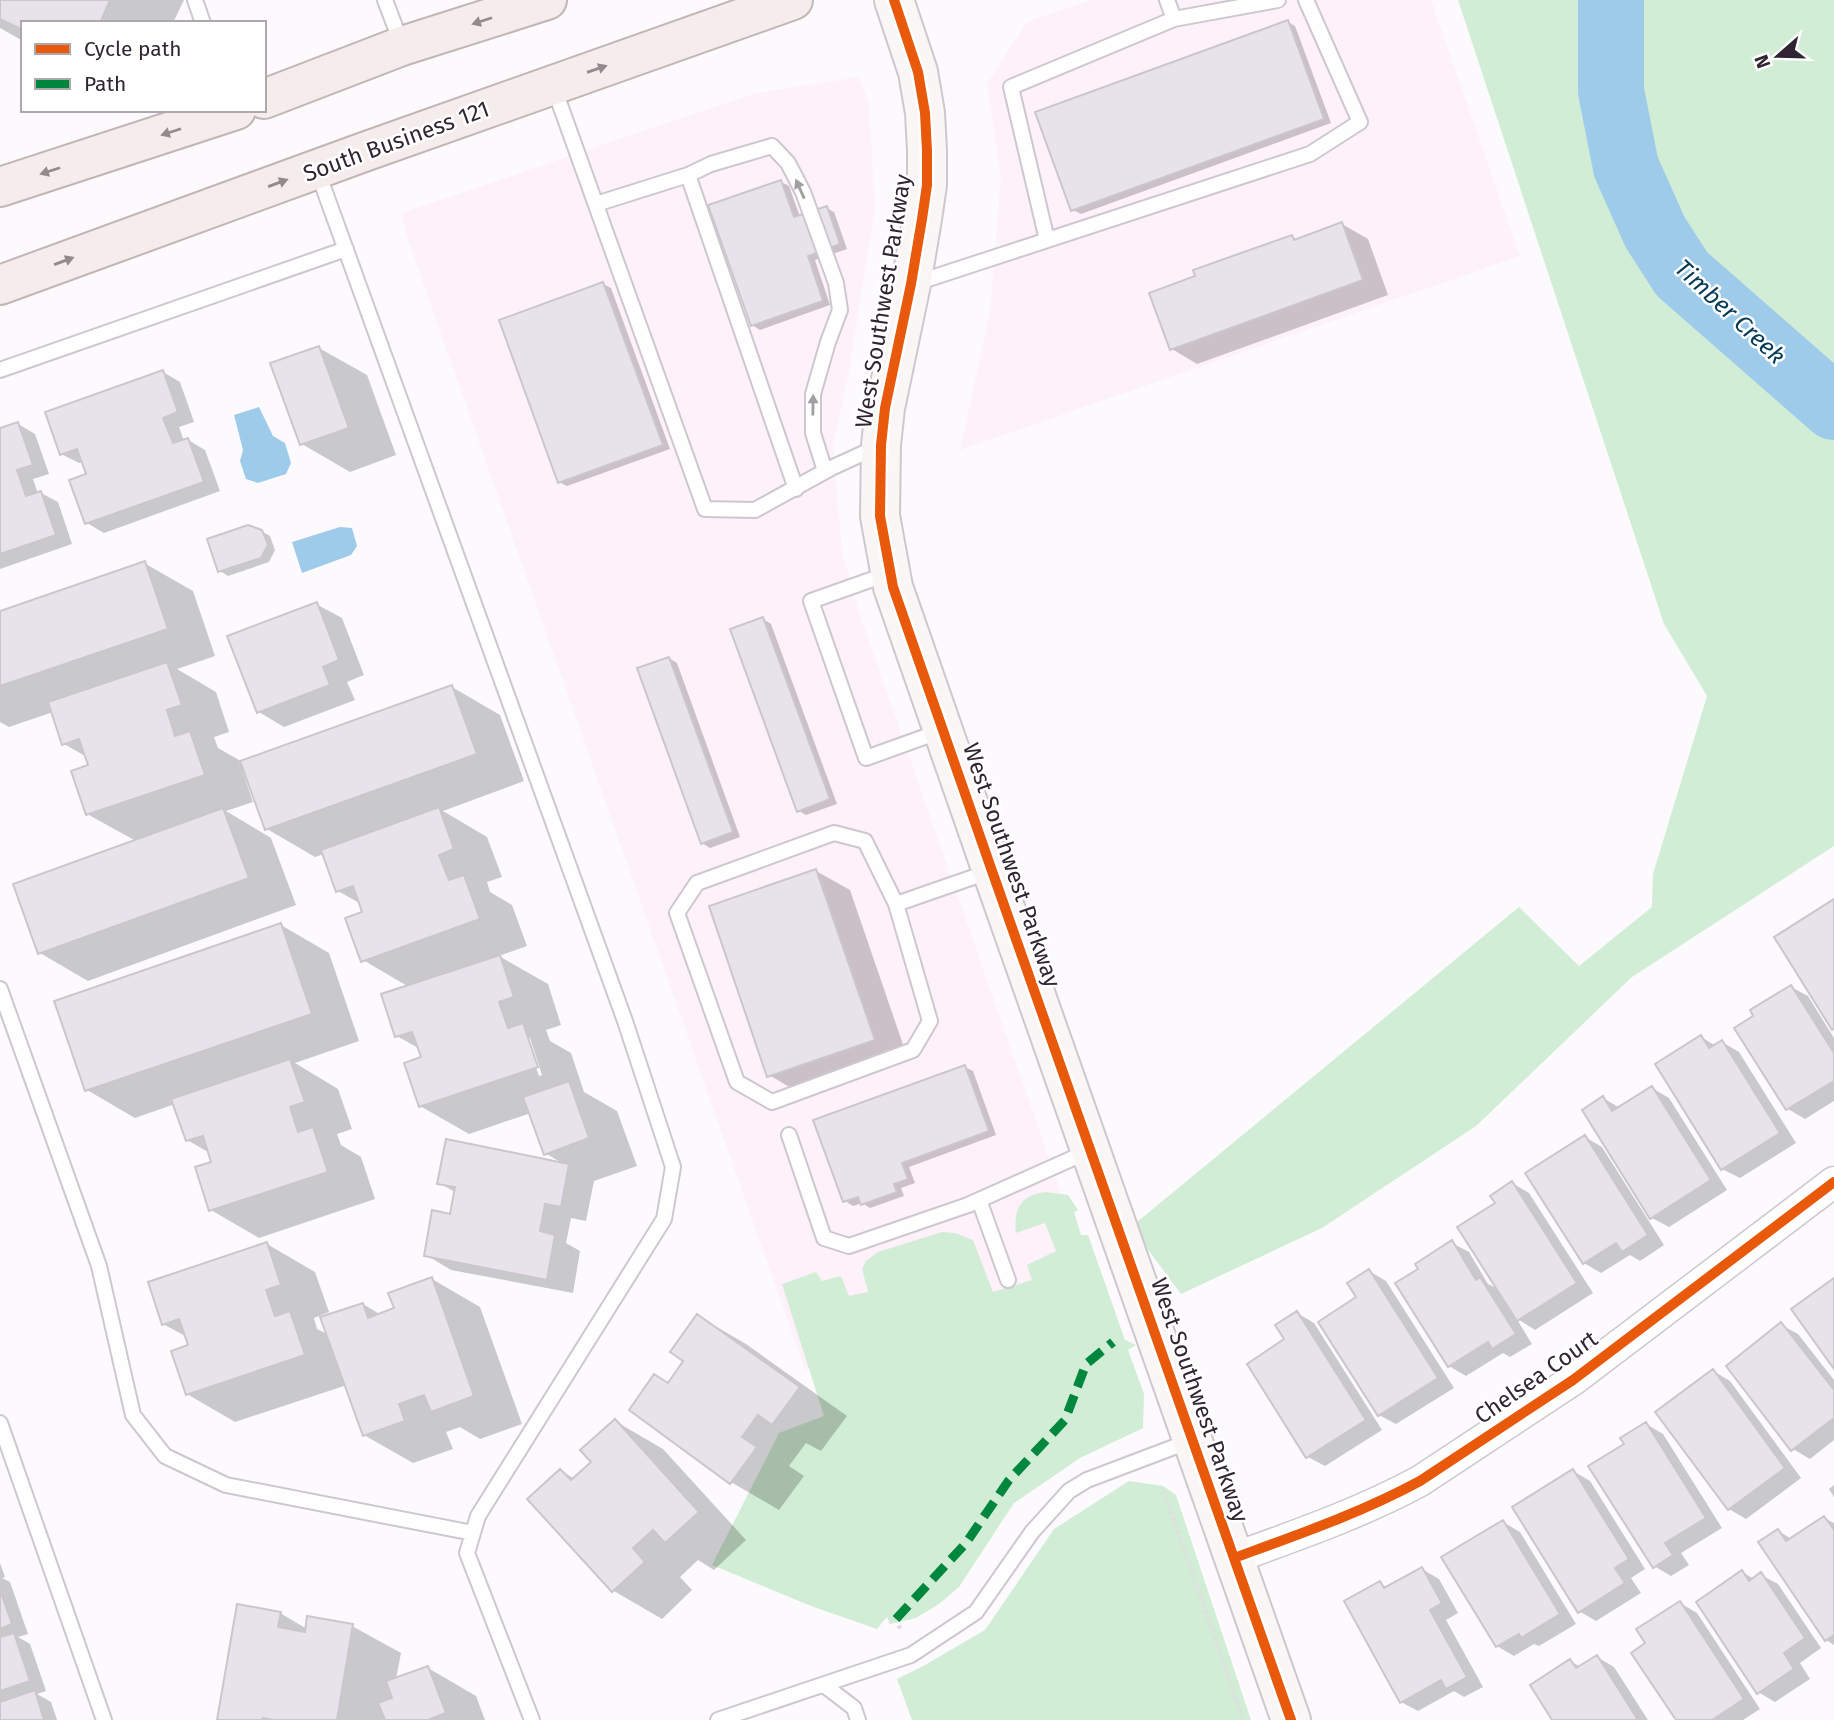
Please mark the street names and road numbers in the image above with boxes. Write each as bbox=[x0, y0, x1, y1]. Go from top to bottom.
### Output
street label: South Business 121 bbox=[299, 94, 493, 188]
street label: West Southwest Parkway bbox=[849, 171, 917, 430]
street label: West Southwest Parkway bbox=[957, 739, 1067, 992]
street label: West Southwest Parkway bbox=[1145, 1274, 1255, 1527]
street label: Chelsea Court bbox=[1469, 1324, 1603, 1430]

